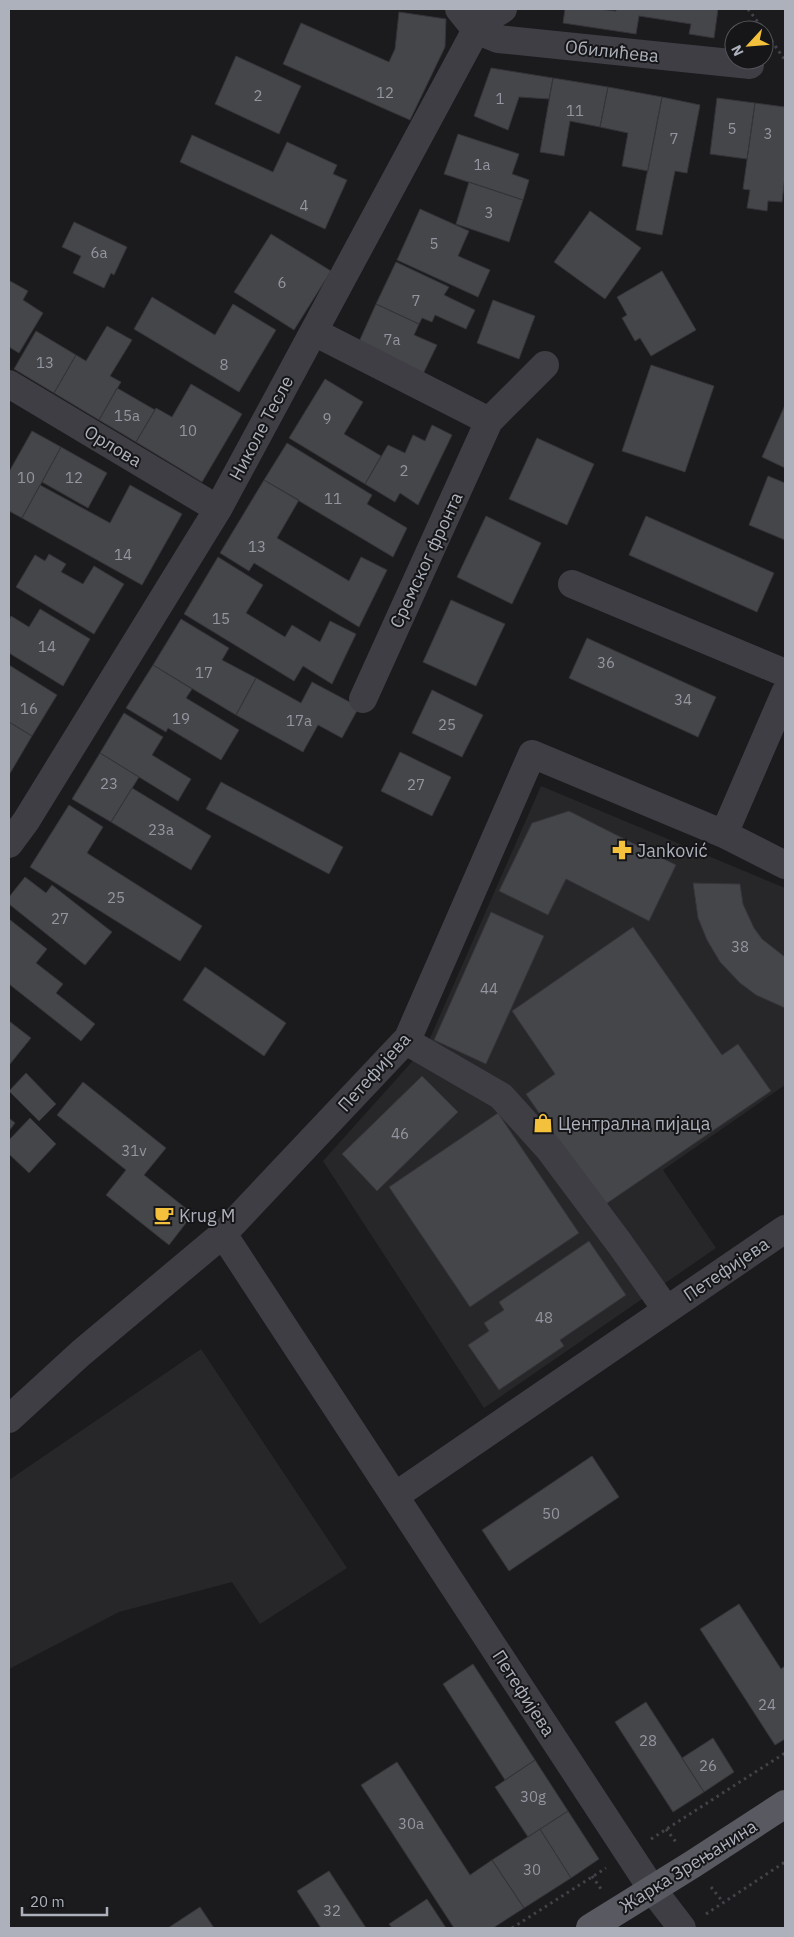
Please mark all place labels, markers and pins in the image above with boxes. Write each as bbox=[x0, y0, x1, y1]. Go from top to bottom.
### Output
pharmacy icon: Janković bbox=[611, 839, 633, 861]
place label: Janković bbox=[637, 839, 708, 862]
shop icon: Централна пијаца bbox=[532, 1112, 554, 1134]
place label: Централна пијаца bbox=[558, 1112, 711, 1135]
cafe icon: Krug M bbox=[153, 1204, 175, 1226]
place label: Krug M bbox=[179, 1204, 235, 1227]

